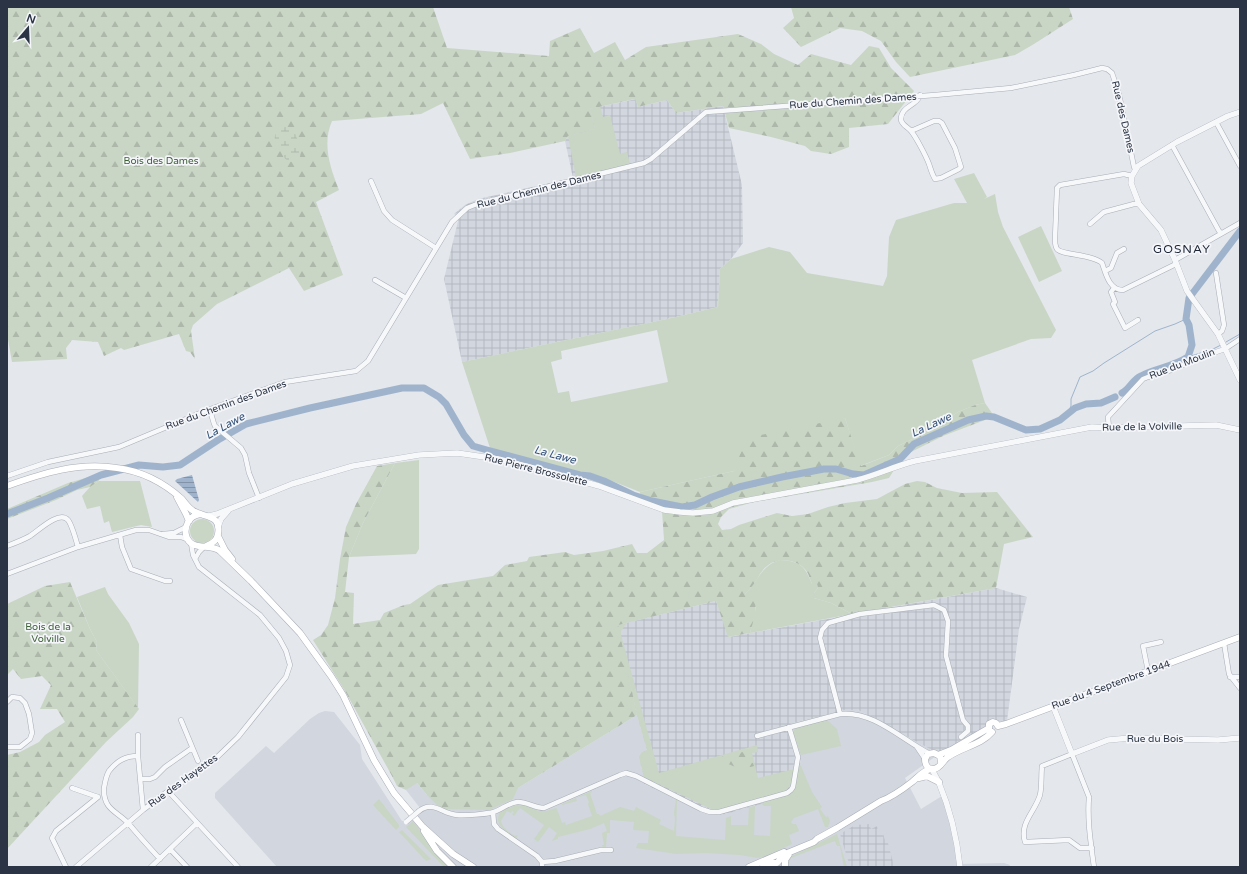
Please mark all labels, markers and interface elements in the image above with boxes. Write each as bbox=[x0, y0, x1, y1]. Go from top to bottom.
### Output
north arrow bbox=[8, 8, 48, 48]
text: N bbox=[25, 11, 37, 27]
street label: Rue des Dames bbox=[1109, 80, 1137, 154]
street label: Rue du Chemin des Dames bbox=[789, 91, 917, 111]
park label: Bois des Dames bbox=[124, 155, 199, 167]
street label: Rue du Chemin des Dames bbox=[476, 169, 603, 211]
district label: GOSNAY bbox=[1153, 242, 1211, 256]
street label: Rue du Moulin bbox=[1148, 346, 1216, 382]
street label: Rue du Chemin des Dames bbox=[164, 377, 288, 432]
water label: La Lawe bbox=[203, 410, 247, 442]
water label: La Lawe bbox=[909, 410, 954, 440]
street label: Rue de la Volville bbox=[1102, 420, 1183, 434]
water label: La Lawe bbox=[533, 443, 578, 467]
street label: Rue Pierre Brossolette bbox=[483, 451, 589, 489]
park label: Bois de la Volville bbox=[25, 621, 71, 645]
street label: Rue du 4 Septembre 1944 bbox=[1050, 658, 1172, 712]
street label: Rue du Bois bbox=[1127, 733, 1184, 745]
street label: Rue des Hayettes bbox=[146, 752, 220, 810]

